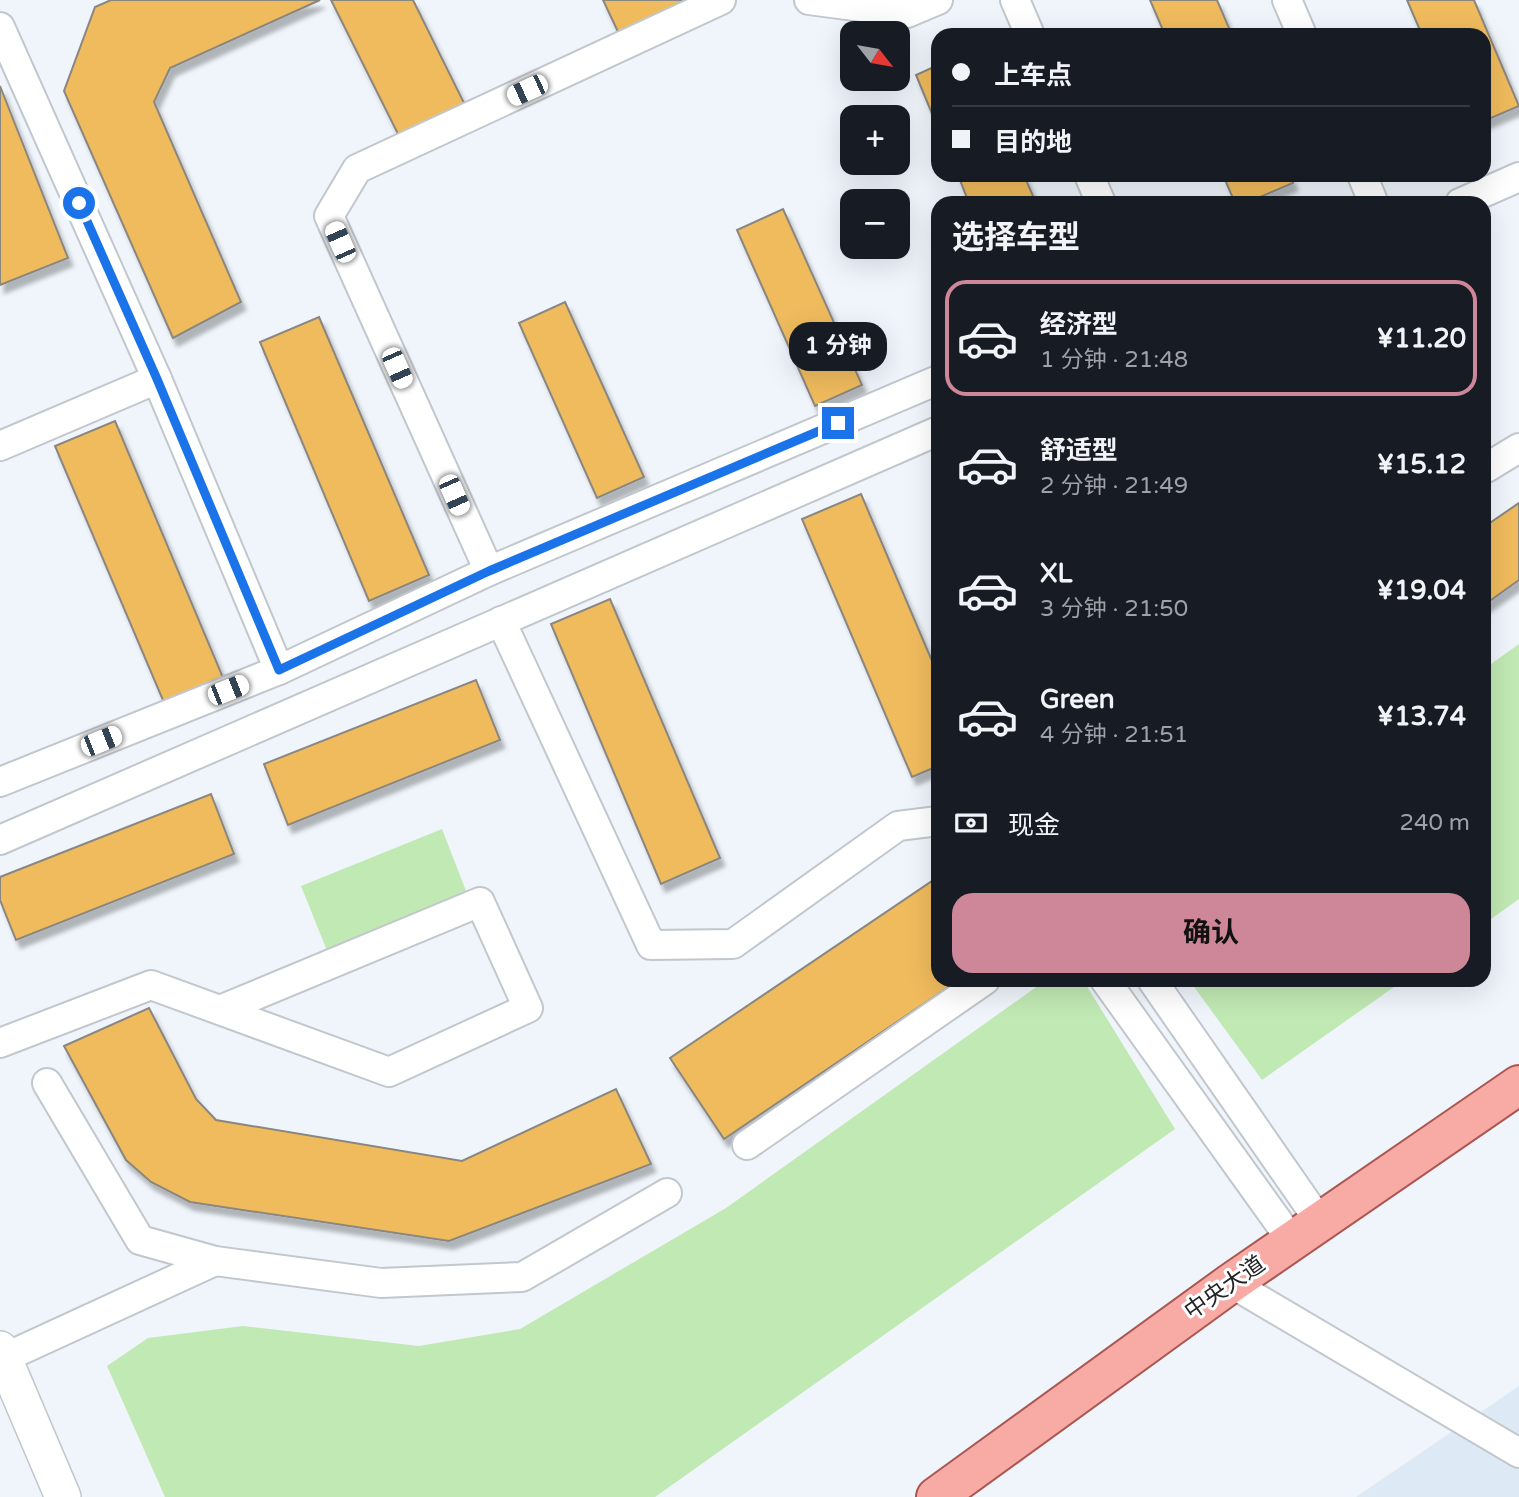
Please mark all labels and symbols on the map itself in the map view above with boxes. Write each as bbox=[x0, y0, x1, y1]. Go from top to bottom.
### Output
north arrow bbox=[840, 21, 910, 91]
car bbox=[504, 72, 551, 108]
route start bbox=[63, 187, 95, 219]
car bbox=[322, 219, 359, 265]
callout: 1 分钟 bbox=[789, 322, 887, 370]
car bbox=[379, 345, 416, 391]
route end bbox=[822, 407, 854, 439]
car bbox=[436, 472, 473, 518]
car bbox=[205, 672, 252, 708]
car bbox=[78, 723, 125, 759]
street label: 中央大道 bbox=[1179, 1250, 1271, 1326]

